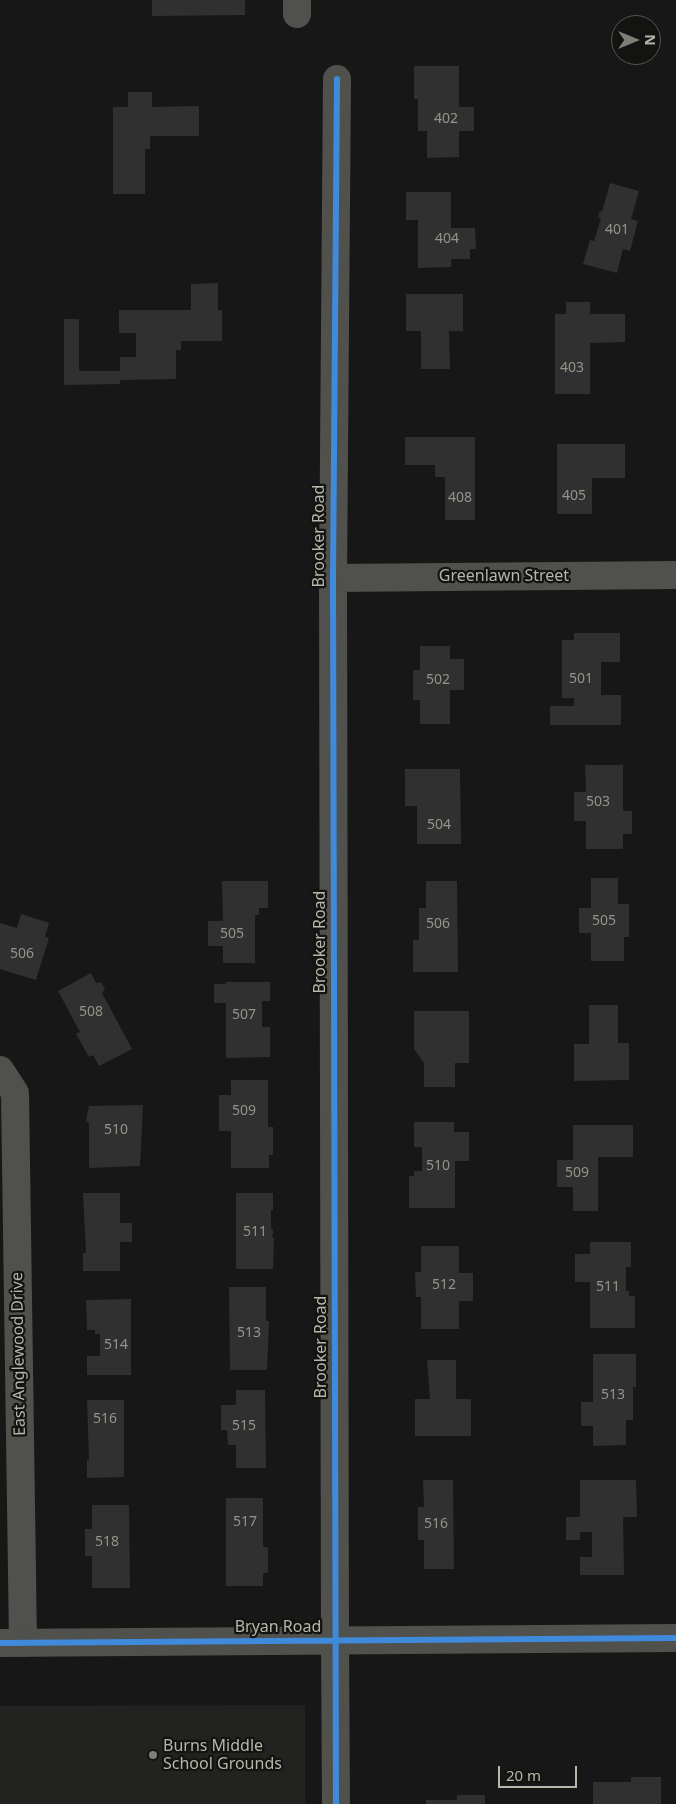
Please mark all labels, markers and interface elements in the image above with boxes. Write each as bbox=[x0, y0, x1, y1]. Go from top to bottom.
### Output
north arrow bbox=[611, 15, 661, 65]
text: N bbox=[641, 34, 660, 46]
house number: 402 bbox=[434, 111, 458, 127]
house number: 401 bbox=[605, 222, 629, 238]
house number: 404 bbox=[435, 231, 459, 247]
house number: 403 bbox=[560, 360, 584, 376]
street label: Brooker Road bbox=[309, 485, 329, 587]
house number: 405 bbox=[562, 488, 586, 504]
house number: 408 bbox=[448, 490, 472, 506]
street label: Greenlawn Street bbox=[439, 566, 569, 586]
house number: 501 bbox=[569, 671, 593, 687]
house number: 502 bbox=[426, 672, 450, 688]
house number: 503 bbox=[586, 794, 610, 810]
house number: 504 bbox=[427, 817, 451, 833]
street label: Brooker Road bbox=[310, 891, 330, 993]
house number: 505 bbox=[592, 913, 616, 929]
house number: 506 bbox=[426, 916, 450, 932]
house number: 505 bbox=[220, 926, 244, 942]
house number: 506 bbox=[10, 946, 34, 962]
house number: 508 bbox=[79, 1004, 103, 1020]
house number: 507 bbox=[232, 1007, 256, 1023]
house number: 509 bbox=[232, 1103, 256, 1119]
house number: 510 bbox=[104, 1122, 128, 1138]
house number: 510 bbox=[426, 1158, 450, 1174]
house number: 509 bbox=[565, 1165, 589, 1181]
house number: 511 bbox=[243, 1224, 267, 1240]
street label: East Anglewood Drive bbox=[8, 1272, 30, 1436]
house number: 512 bbox=[432, 1277, 456, 1293]
house number: 511 bbox=[596, 1279, 620, 1295]
street label: Brooker Road bbox=[311, 1296, 331, 1398]
house number: 513 bbox=[237, 1325, 261, 1341]
house number: 514 bbox=[104, 1337, 128, 1353]
house number: 513 bbox=[601, 1387, 625, 1403]
house number: 516 bbox=[93, 1411, 117, 1427]
house number: 515 bbox=[232, 1418, 256, 1434]
house number: 517 bbox=[233, 1514, 257, 1530]
house number: 516 bbox=[424, 1516, 448, 1532]
house number: 518 bbox=[95, 1534, 119, 1550]
street label: Bryan Road bbox=[235, 1617, 321, 1637]
place label: Burns Middle School Grounds bbox=[163, 1736, 282, 1774]
marker: Burns Middle School Grounds bbox=[147, 1749, 159, 1761]
scale bar bbox=[501, 1756, 580, 1788]
text: 20 m bbox=[506, 1765, 541, 1785]

